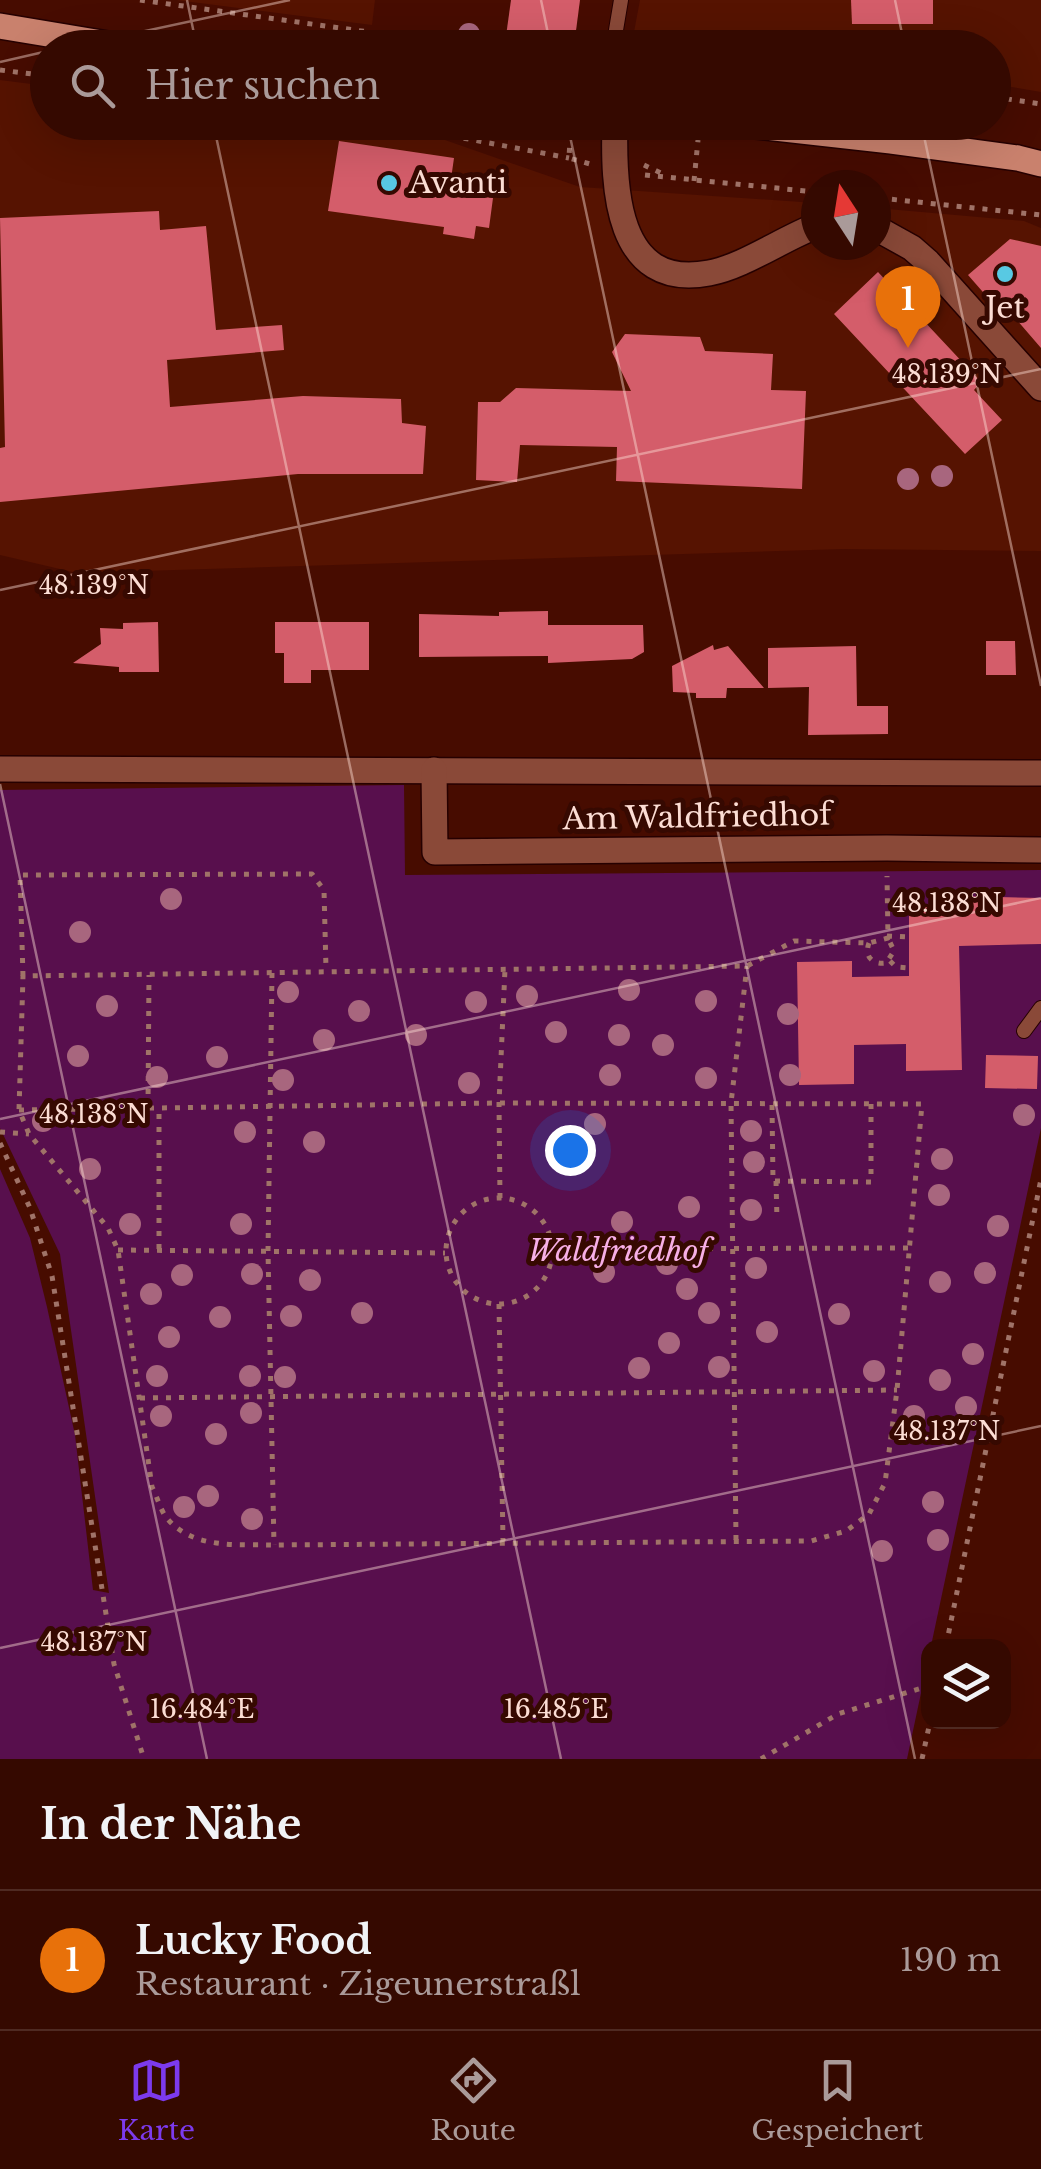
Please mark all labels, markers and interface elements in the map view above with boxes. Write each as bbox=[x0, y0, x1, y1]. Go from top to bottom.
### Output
search box bbox=[30, 30, 1011, 140]
icon: search bbox=[65, 58, 120, 113]
text: Hier suchen bbox=[145, 62, 380, 109]
place label: Avanti bbox=[408, 164, 507, 201]
north arrow bbox=[801, 170, 891, 260]
marker: Avanti bbox=[378, 172, 400, 194]
marker: Jet bbox=[994, 263, 1016, 285]
pin: 1 bbox=[876, 266, 940, 348]
place label: Jet bbox=[981, 289, 1025, 326]
text: 48.139°N bbox=[892, 359, 1002, 390]
text: 48.139°N bbox=[39, 570, 149, 601]
street label: Am Waldfriedhof bbox=[561, 796, 835, 837]
text: 48.138°N bbox=[892, 888, 1002, 919]
text: 48.138°N bbox=[39, 1099, 149, 1130]
your location bbox=[545, 1125, 596, 1176]
park label: Waldfriedhof bbox=[528, 1232, 715, 1269]
text: 48.137°N bbox=[894, 1416, 1000, 1447]
text: 48.137°N bbox=[41, 1627, 147, 1658]
map controls bbox=[921, 1639, 1011, 1729]
button: layers bbox=[921, 1639, 1011, 1729]
text: 16.484°E bbox=[150, 1694, 254, 1725]
text: 16.485°E bbox=[504, 1694, 608, 1725]
text: In der Nähe bbox=[40, 1798, 302, 1850]
text: Lucky Food bbox=[135, 1917, 372, 1964]
text: 1 bbox=[66, 1940, 79, 1980]
text: 190 m bbox=[900, 1940, 1001, 1980]
text: Restaurant · Zigeunerstraßl bbox=[135, 1964, 581, 2004]
tab: Karte bbox=[118, 2053, 195, 2148]
tab: Route bbox=[430, 2053, 516, 2148]
tab: Gespeichert bbox=[751, 2053, 923, 2148]

